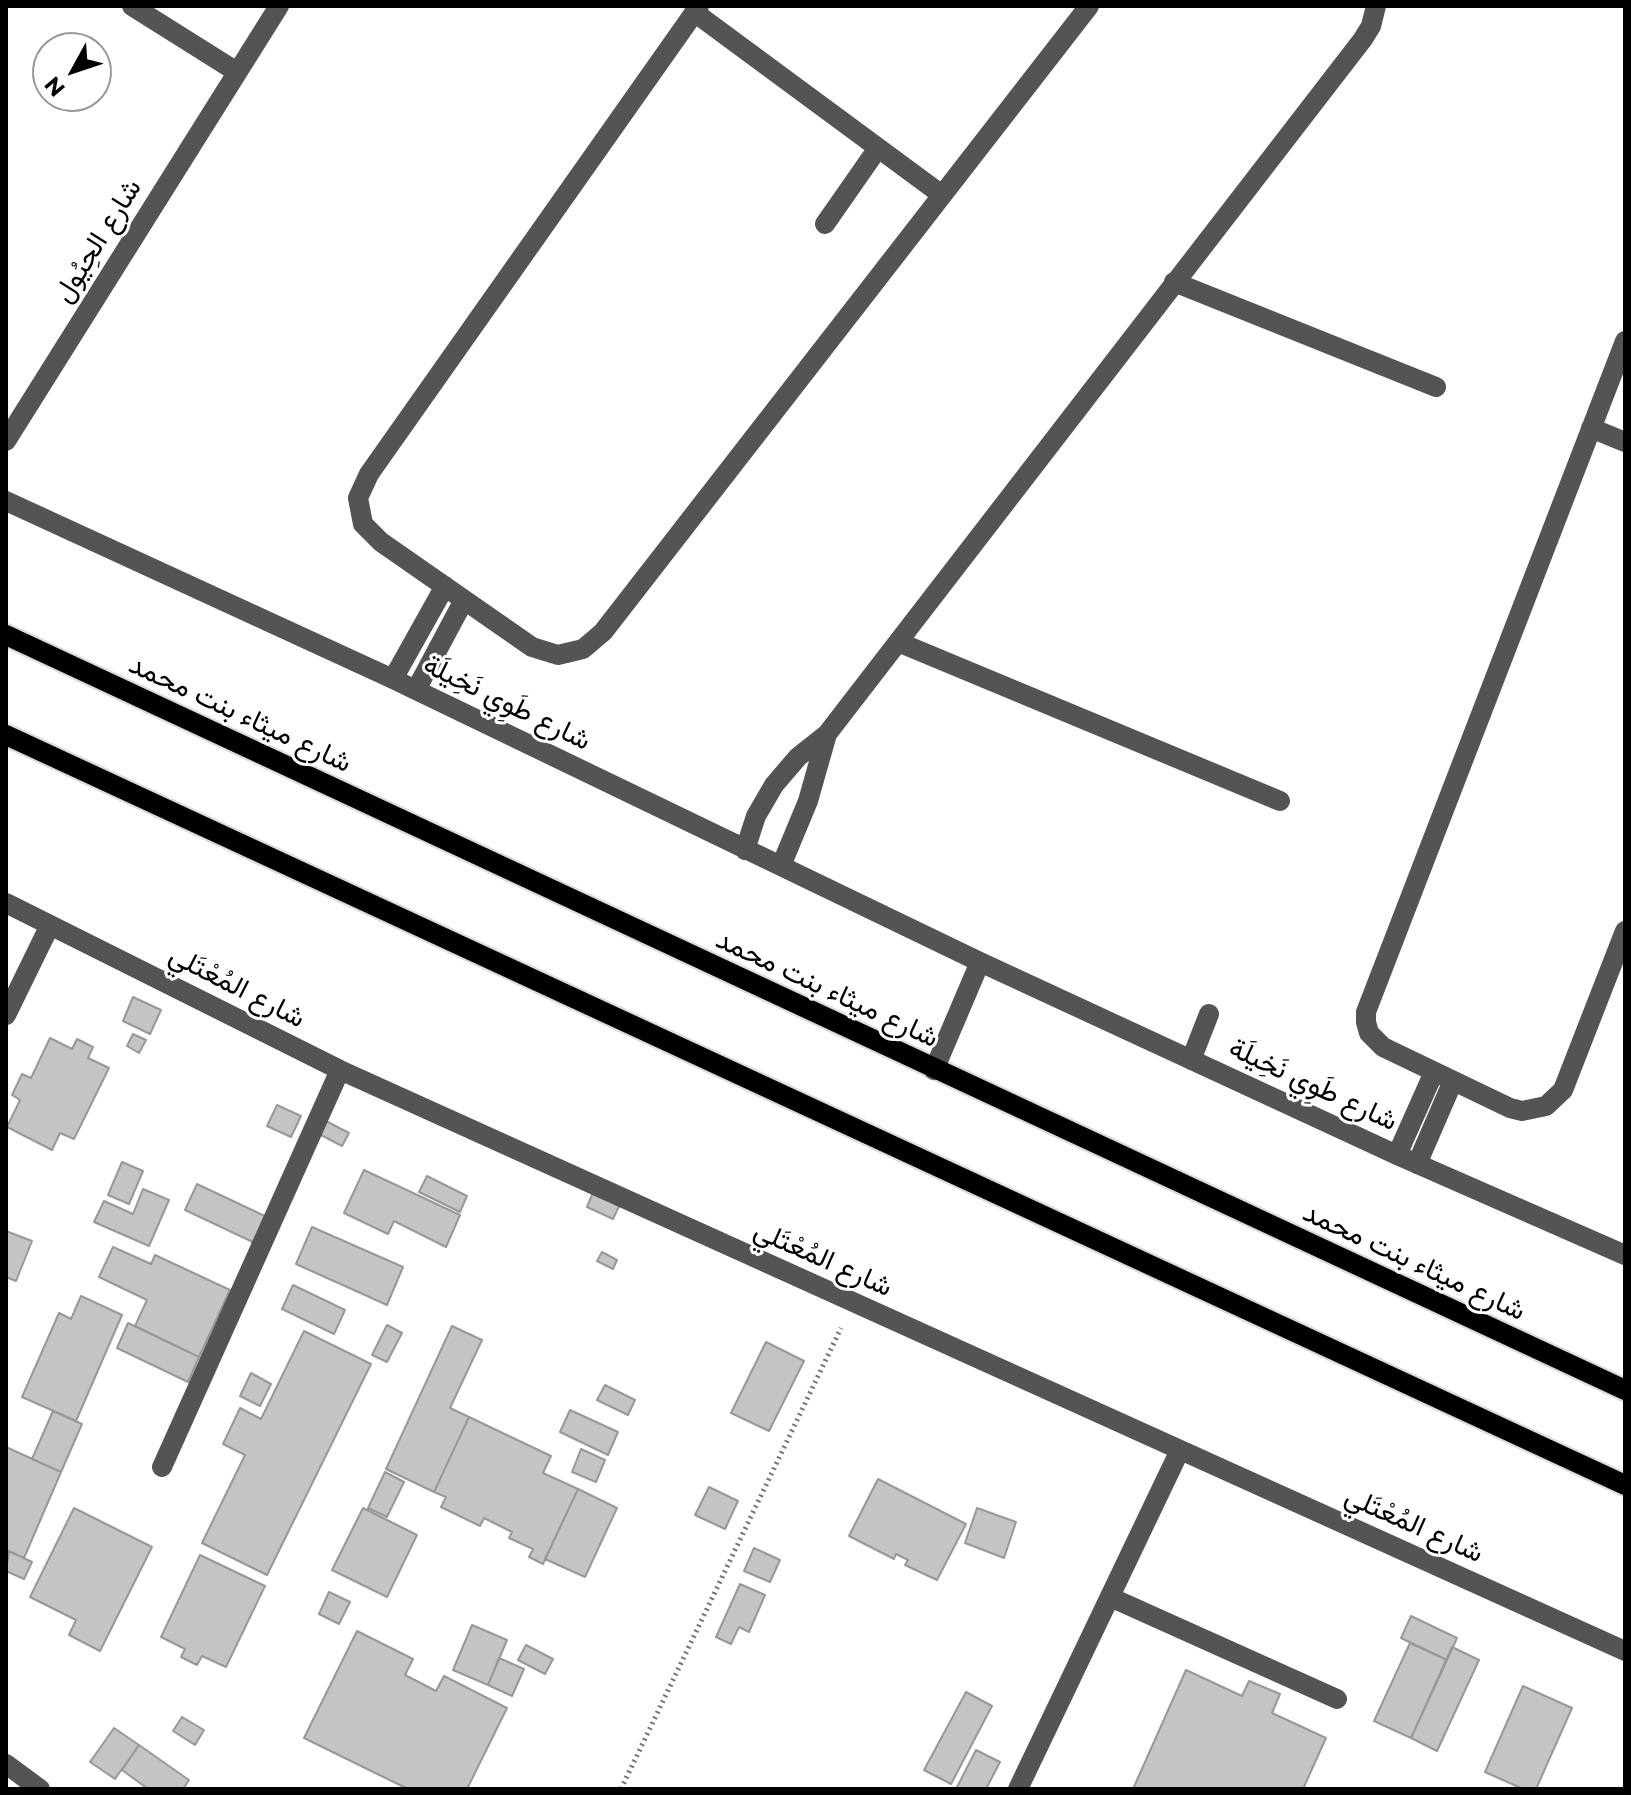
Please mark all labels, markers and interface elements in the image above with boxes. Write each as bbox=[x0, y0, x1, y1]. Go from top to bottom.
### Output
north arrow bbox=[32, 32, 112, 112]
text: N bbox=[39, 71, 71, 102]
street label: شارع الحِيُول bbox=[47, 173, 149, 309]
street label: شارع ميثاء بنت محمد bbox=[123, 648, 357, 780]
street label: شارع طَوِي نَخِيلَة bbox=[418, 648, 596, 758]
street label: شارع ميثاء بنت محمد bbox=[710, 923, 944, 1055]
street label: شارع المُعْتَلي bbox=[163, 938, 311, 1036]
street label: شارع طَوِي نَخِيلَة bbox=[1223, 1031, 1403, 1139]
street label: شارع ميثاء بنت محمد bbox=[1297, 1196, 1531, 1328]
street label: شارع المُعْتَلي bbox=[749, 1214, 897, 1304]
street label: شارع المُعْتَلي bbox=[1340, 1480, 1488, 1570]

